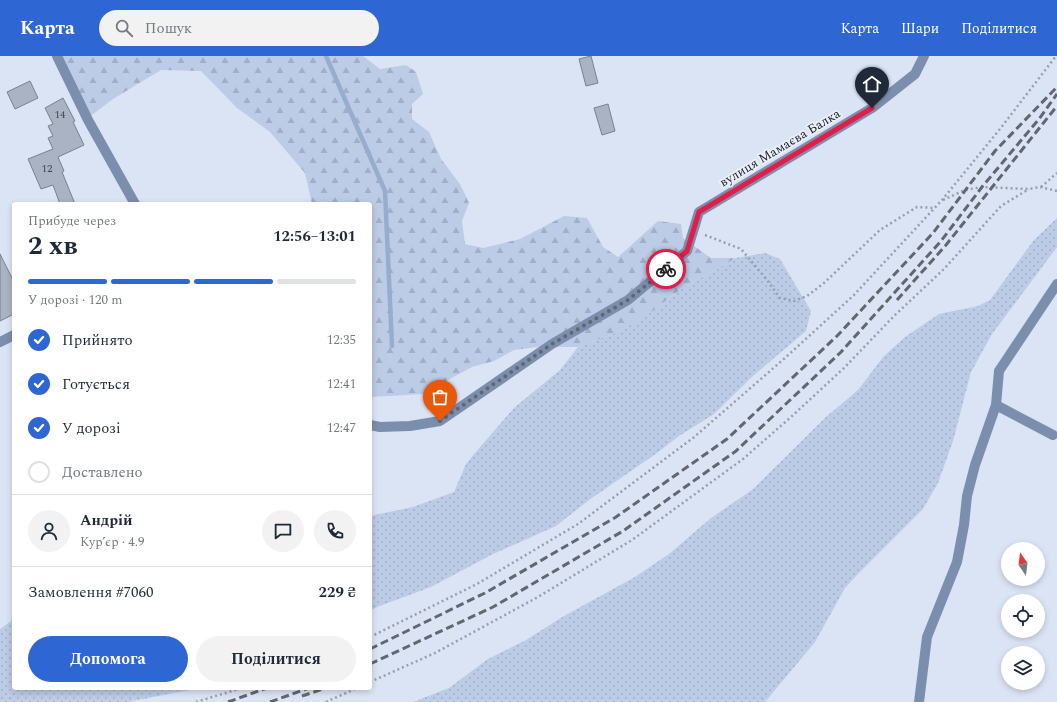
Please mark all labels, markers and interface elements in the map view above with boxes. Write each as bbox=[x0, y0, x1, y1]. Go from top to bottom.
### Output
search box bbox=[99, 10, 379, 46]
text: Карта bbox=[20, 14, 75, 43]
icon: search bbox=[113, 17, 135, 39]
text: Пошук bbox=[145, 17, 192, 40]
text: Карта bbox=[841, 18, 879, 39]
text: Шари bbox=[901, 18, 939, 39]
text: Поділитися bbox=[961, 18, 1037, 39]
pin bbox=[855, 67, 889, 108]
icon: home bbox=[861, 73, 883, 95]
street label: вулиця Мамаєва Балка bbox=[716, 104, 845, 192]
house number: 14 bbox=[55, 106, 66, 123]
house number: 12 bbox=[42, 160, 53, 177]
text: Прибуде через bbox=[28, 211, 116, 231]
text: 12:56–13:01 bbox=[273, 225, 356, 248]
text: 2 хв bbox=[28, 226, 78, 266]
courier bbox=[646, 249, 686, 289]
icon: bike bbox=[655, 258, 677, 280]
text: У дорозі · 120 m bbox=[28, 290, 122, 310]
icon: check bbox=[28, 329, 50, 351]
text: Прийнято bbox=[62, 329, 133, 352]
text: 12:35 bbox=[327, 330, 356, 350]
icon: check bbox=[28, 373, 50, 395]
text: Готується bbox=[62, 373, 130, 396]
text: 12:41 bbox=[327, 374, 356, 394]
pin bbox=[423, 380, 457, 421]
icon: bag bbox=[429, 386, 451, 408]
icon: check bbox=[28, 417, 50, 439]
text: У дорозі bbox=[62, 417, 121, 440]
text: 12:47 bbox=[327, 418, 356, 438]
text: Доставлено bbox=[62, 461, 143, 484]
text: Андрій bbox=[80, 509, 133, 532]
button: person bbox=[28, 510, 70, 552]
button: chat bbox=[262, 510, 304, 552]
button: phone bbox=[314, 510, 356, 552]
text: Кур’єр · 4.9 bbox=[80, 532, 145, 552]
north arrow bbox=[1001, 542, 1045, 586]
map controls bbox=[1001, 542, 1045, 690]
text: Замовлення #7060 bbox=[28, 581, 154, 604]
text: 229 ₴ bbox=[319, 581, 356, 604]
button: locate bbox=[1001, 594, 1045, 638]
button: Допомога bbox=[28, 636, 188, 682]
button: Поділитися bbox=[196, 636, 356, 682]
button: layers bbox=[1001, 646, 1045, 690]

